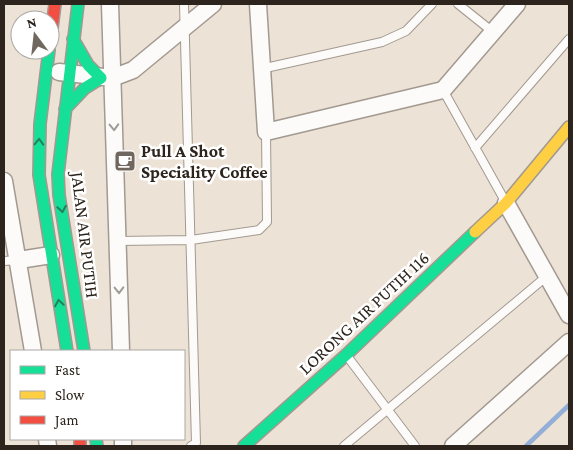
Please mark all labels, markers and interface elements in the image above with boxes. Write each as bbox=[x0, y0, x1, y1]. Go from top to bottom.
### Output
north arrow bbox=[10, 10, 60, 60]
text: N bbox=[25, 13, 39, 31]
one-way arrow bbox=[109, 124, 119, 131]
one-way arrow bbox=[34, 138, 45, 146]
place label: Pull A Shot Speciality Coffee bbox=[141, 141, 268, 182]
cafe icon: Pull A Shot Speciality Coffee bbox=[113, 149, 137, 173]
street label: JALAN AIR PUTIH bbox=[67, 169, 103, 299]
one-way arrow bbox=[56, 205, 66, 214]
street label: LORONG AIR PUTIH 116 bbox=[295, 247, 433, 379]
one-way arrow bbox=[114, 286, 124, 294]
one-way arrow bbox=[54, 299, 65, 307]
legend bbox=[10, 350, 185, 440]
text: Fast bbox=[55, 362, 81, 378]
text: Slow bbox=[55, 387, 85, 403]
text: Jam bbox=[53, 412, 78, 429]

